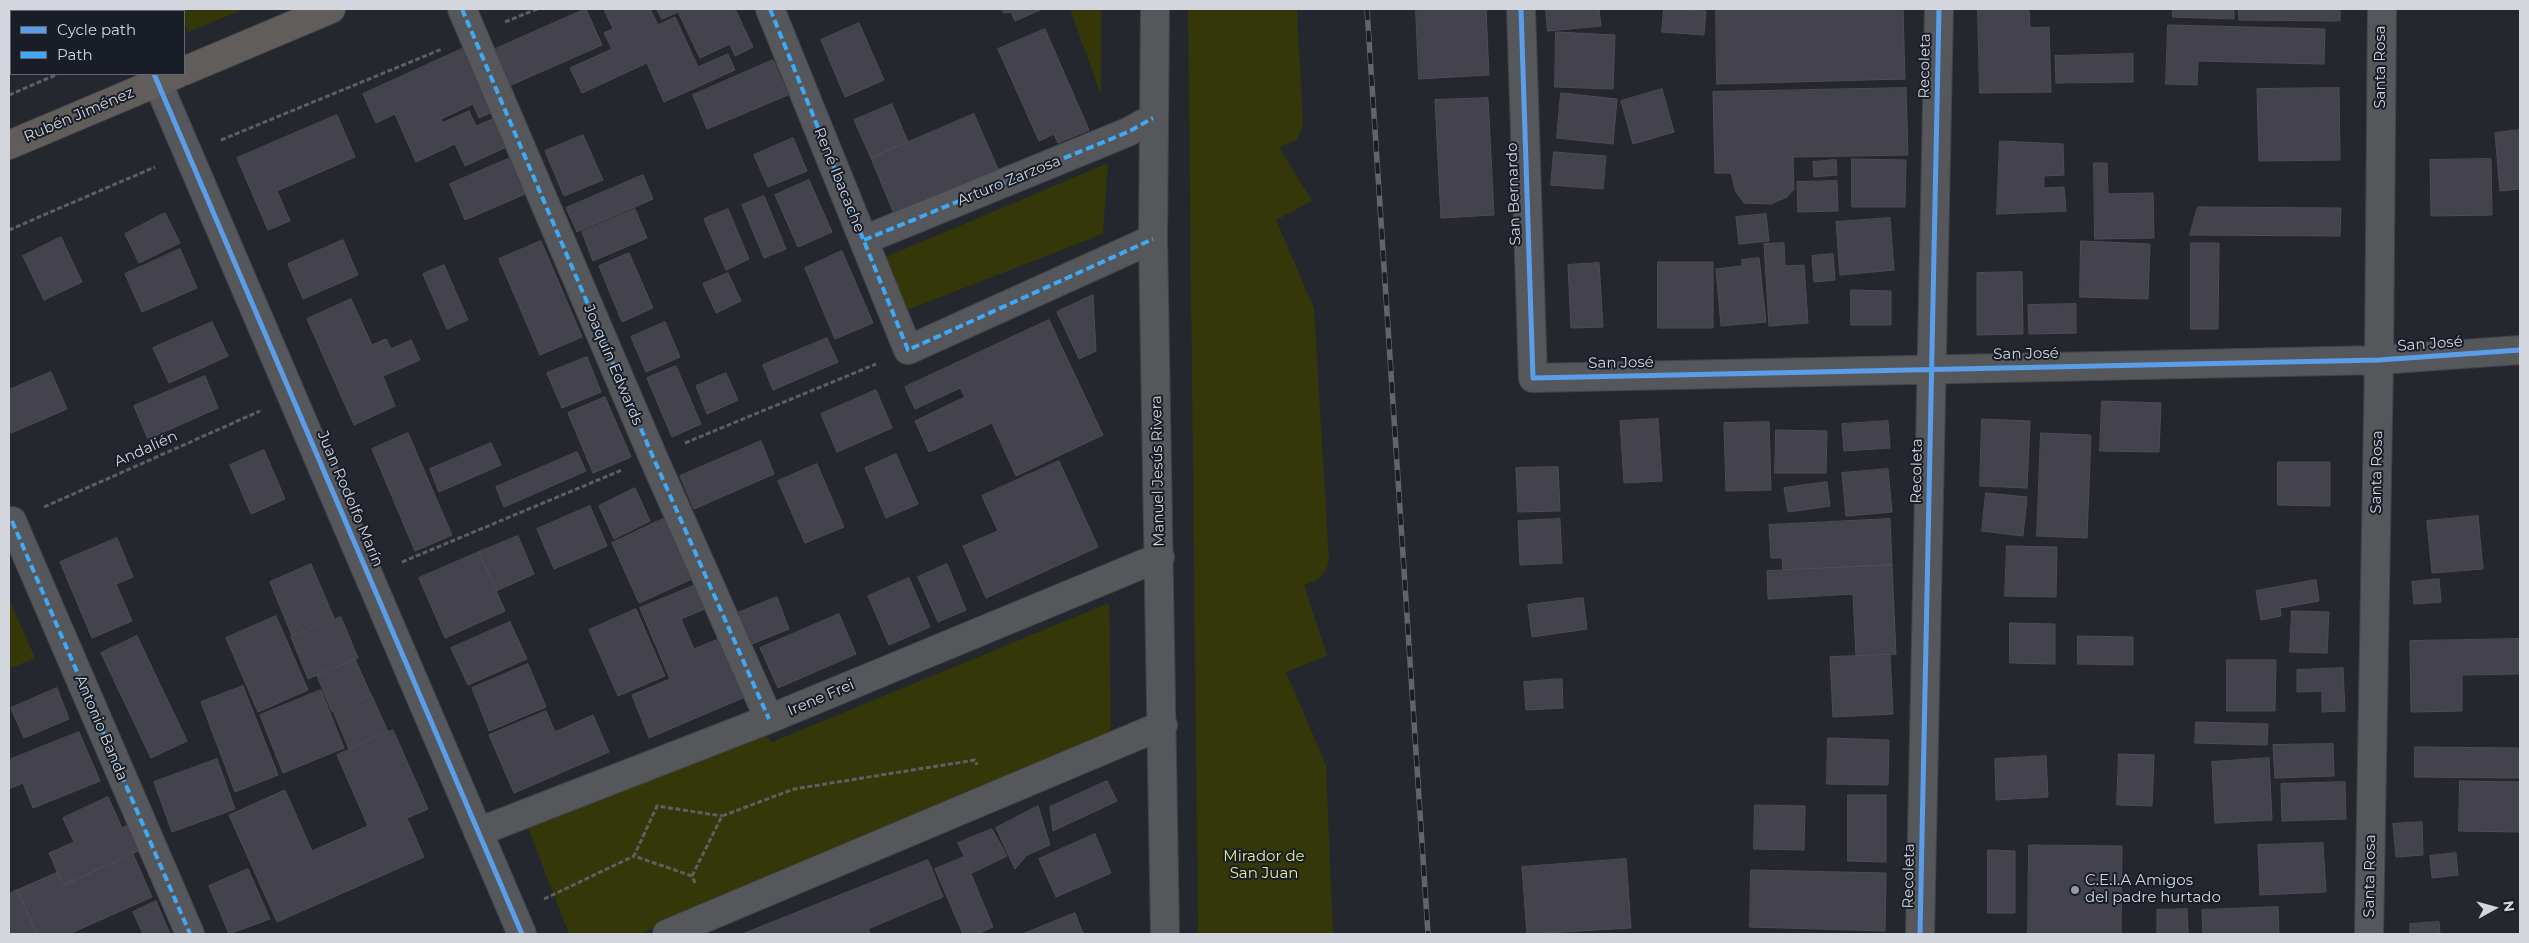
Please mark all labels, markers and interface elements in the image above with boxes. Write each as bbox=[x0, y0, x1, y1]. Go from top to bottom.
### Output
legend bbox=[10, 10, 185, 75]
text: Cycle path bbox=[57, 20, 136, 39]
street label: Santa Rosa bbox=[2372, 25, 2390, 109]
street label: Recoleta bbox=[1915, 33, 1935, 99]
text: Path bbox=[57, 45, 93, 64]
street label: Rubén Jiménez bbox=[21, 84, 137, 146]
street label: René Ibacache bbox=[810, 125, 868, 235]
street label: San Bernardo bbox=[1503, 142, 1525, 246]
street label: Arturo Zarzosa bbox=[955, 152, 1063, 210]
street label: Joaquín Edwards bbox=[579, 302, 647, 428]
street label: San José bbox=[2397, 333, 2463, 355]
street label: San José bbox=[1993, 344, 2059, 364]
street label: San José bbox=[1588, 353, 1654, 373]
street label: Manuel Jesús Rivera bbox=[1148, 395, 1168, 547]
street label: Andalién bbox=[112, 427, 180, 471]
street label: Juan Rodolfo Marín bbox=[313, 428, 387, 570]
street label: Santa Rosa bbox=[2367, 430, 2387, 514]
street label: Recoleta bbox=[1907, 438, 1927, 504]
street label: Antonio Banda bbox=[71, 673, 131, 783]
street label: Irene Frei bbox=[785, 676, 857, 720]
street label: Santa Rosa bbox=[2360, 834, 2380, 918]
street label: Recoleta bbox=[1899, 843, 1919, 909]
park label: Mirador de San Juan bbox=[1223, 848, 1305, 883]
place label: C.E.I.A Amigos del padre hurtado bbox=[2085, 872, 2221, 907]
north arrow bbox=[2469, 883, 2519, 933]
marker: C.E.I.A Amigos del padre hurtado bbox=[2069, 884, 2081, 896]
text: N bbox=[2499, 899, 2519, 913]

